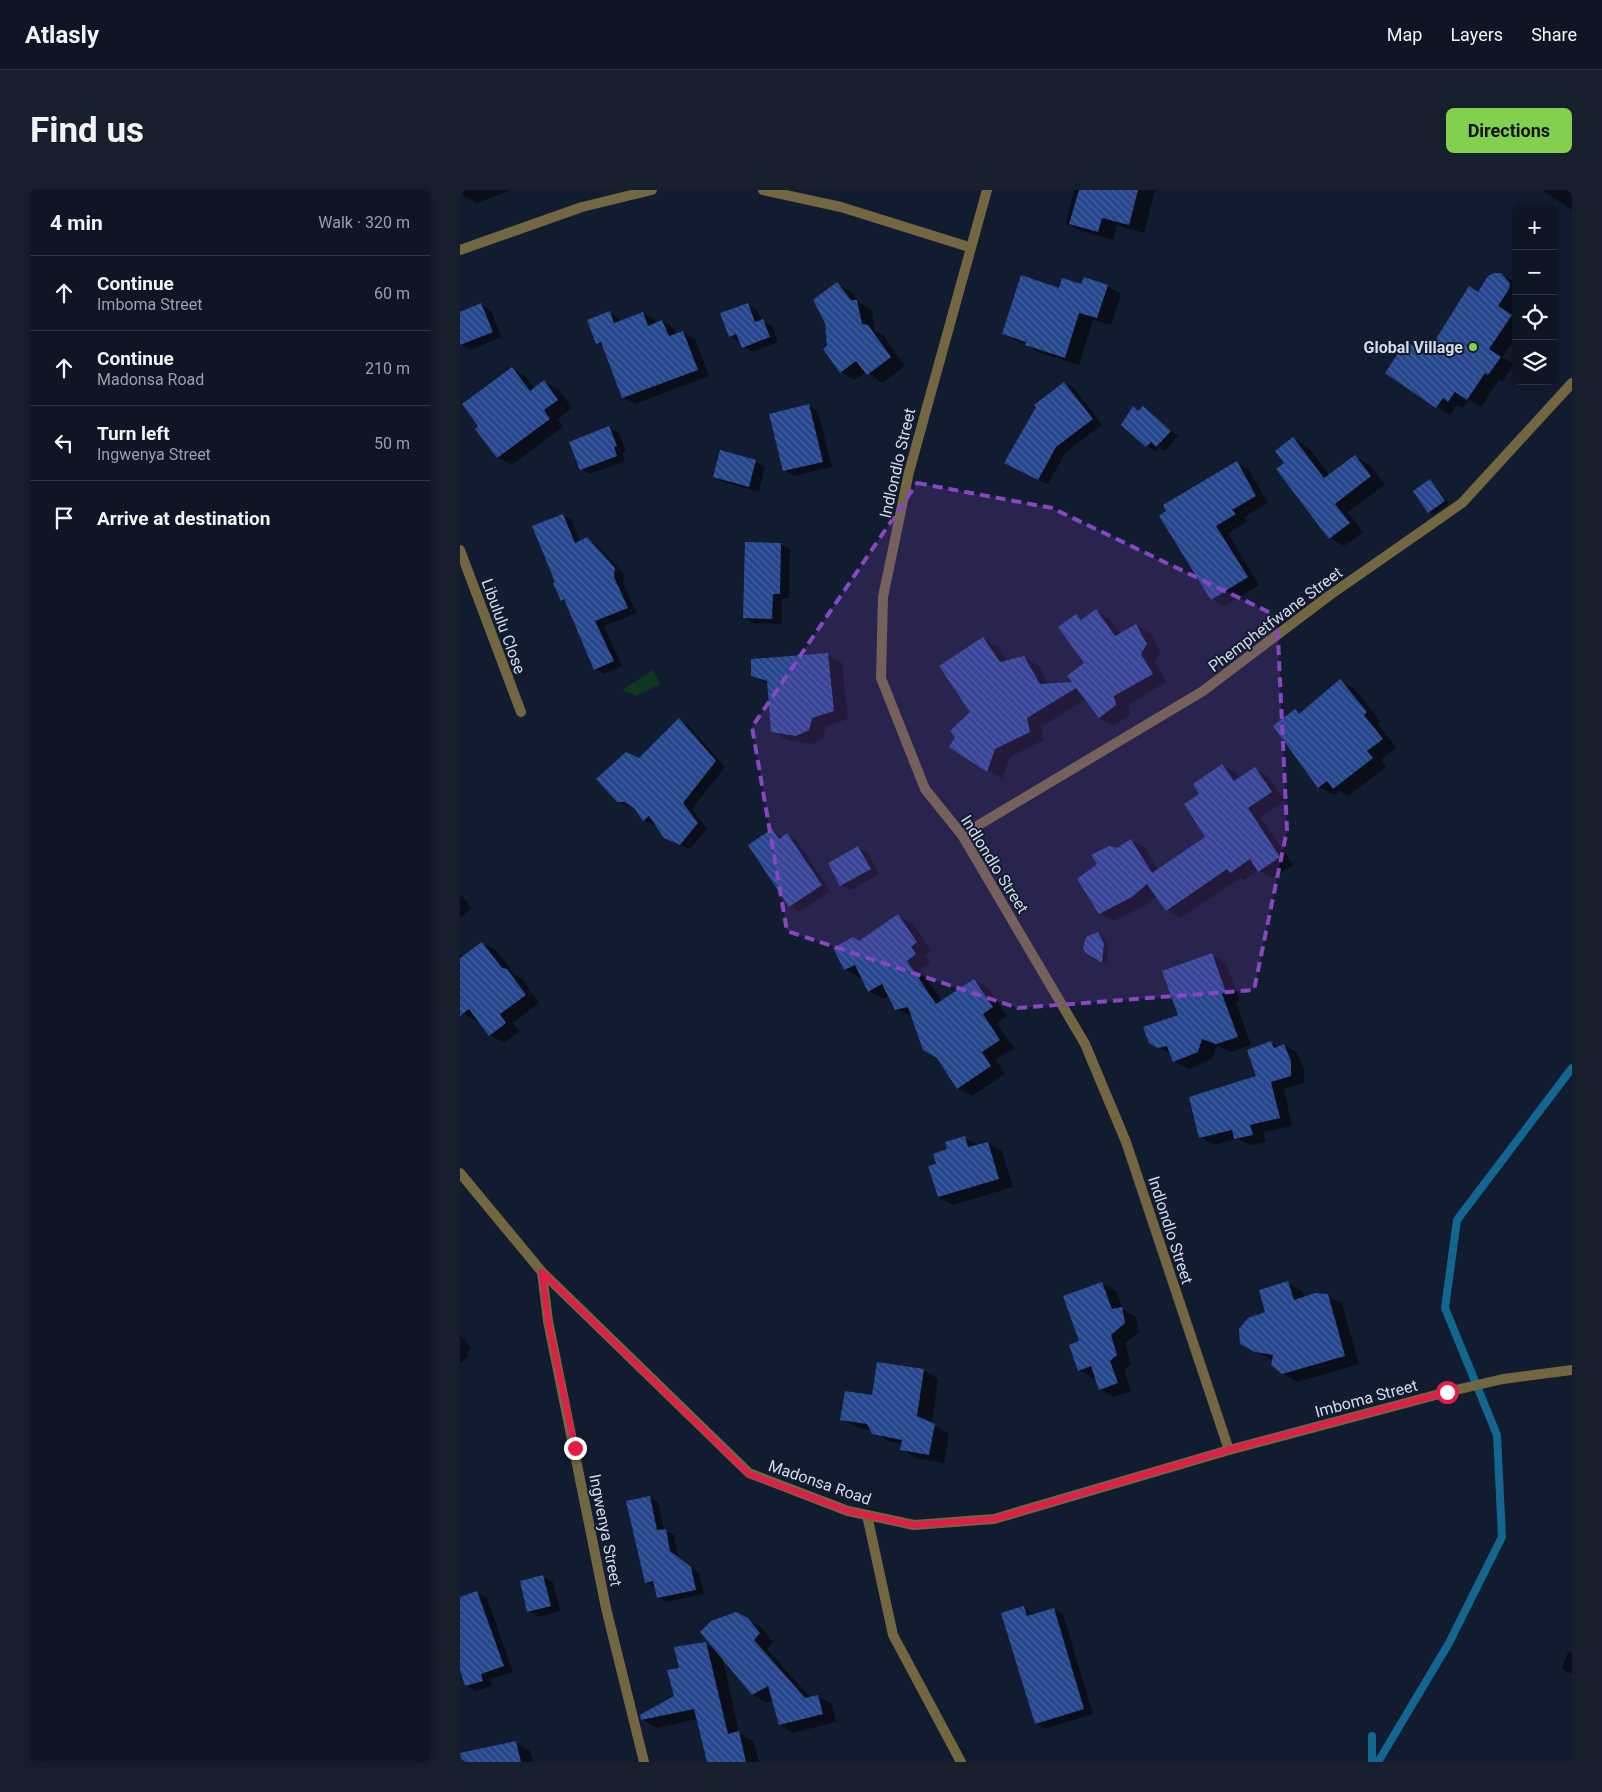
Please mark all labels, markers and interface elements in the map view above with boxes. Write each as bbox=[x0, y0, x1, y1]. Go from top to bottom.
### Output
text: Atlasly bbox=[25, 21, 99, 49]
text: Map bbox=[1387, 24, 1422, 45]
text: Layers bbox=[1450, 24, 1503, 45]
text: Share bbox=[1531, 24, 1577, 45]
button: Directions bbox=[1446, 108, 1572, 153]
text: Find us bbox=[30, 110, 144, 151]
map controls bbox=[1512, 205, 1557, 385]
button: + bbox=[1512, 205, 1557, 250]
text: 4 min bbox=[50, 211, 103, 235]
text: Walk · 320 m bbox=[318, 213, 410, 232]
button: − bbox=[1512, 250, 1557, 295]
text: Continue bbox=[97, 272, 174, 295]
icon: ahead bbox=[50, 279, 78, 307]
text: 60 m bbox=[374, 284, 410, 303]
text: Imboma Street bbox=[97, 295, 202, 314]
button: locate bbox=[1512, 295, 1557, 340]
place label: Global Village bbox=[1364, 338, 1463, 357]
button: layers bbox=[1512, 340, 1557, 385]
marker: Global Village bbox=[1467, 341, 1479, 353]
text: Continue bbox=[97, 347, 174, 370]
icon: ahead bbox=[50, 354, 78, 382]
text: 210 m bbox=[365, 359, 410, 378]
text: Madonsa Road bbox=[97, 370, 204, 389]
street label: Indlondlo Street bbox=[876, 406, 919, 520]
text: Turn left bbox=[97, 422, 170, 445]
icon: left bbox=[50, 429, 78, 457]
text: 50 m bbox=[374, 434, 410, 453]
text: Ingwenya Street bbox=[97, 445, 211, 464]
icon: arrive bbox=[50, 504, 78, 532]
text: Arrive at destination bbox=[97, 507, 270, 530]
street label: Phemphetfwane Street bbox=[1205, 563, 1346, 676]
street label: Libululu Close bbox=[478, 576, 530, 676]
street label: Indlondlo Street bbox=[957, 812, 1032, 917]
street label: Indlondlo Street bbox=[1144, 1174, 1197, 1286]
street label: Imboma Street bbox=[1313, 1376, 1419, 1421]
route start bbox=[1436, 1381, 1459, 1404]
route end bbox=[564, 1437, 587, 1460]
street label: Madonsa Road bbox=[766, 1456, 874, 1509]
street label: Ingwenya Street bbox=[585, 1472, 626, 1588]

